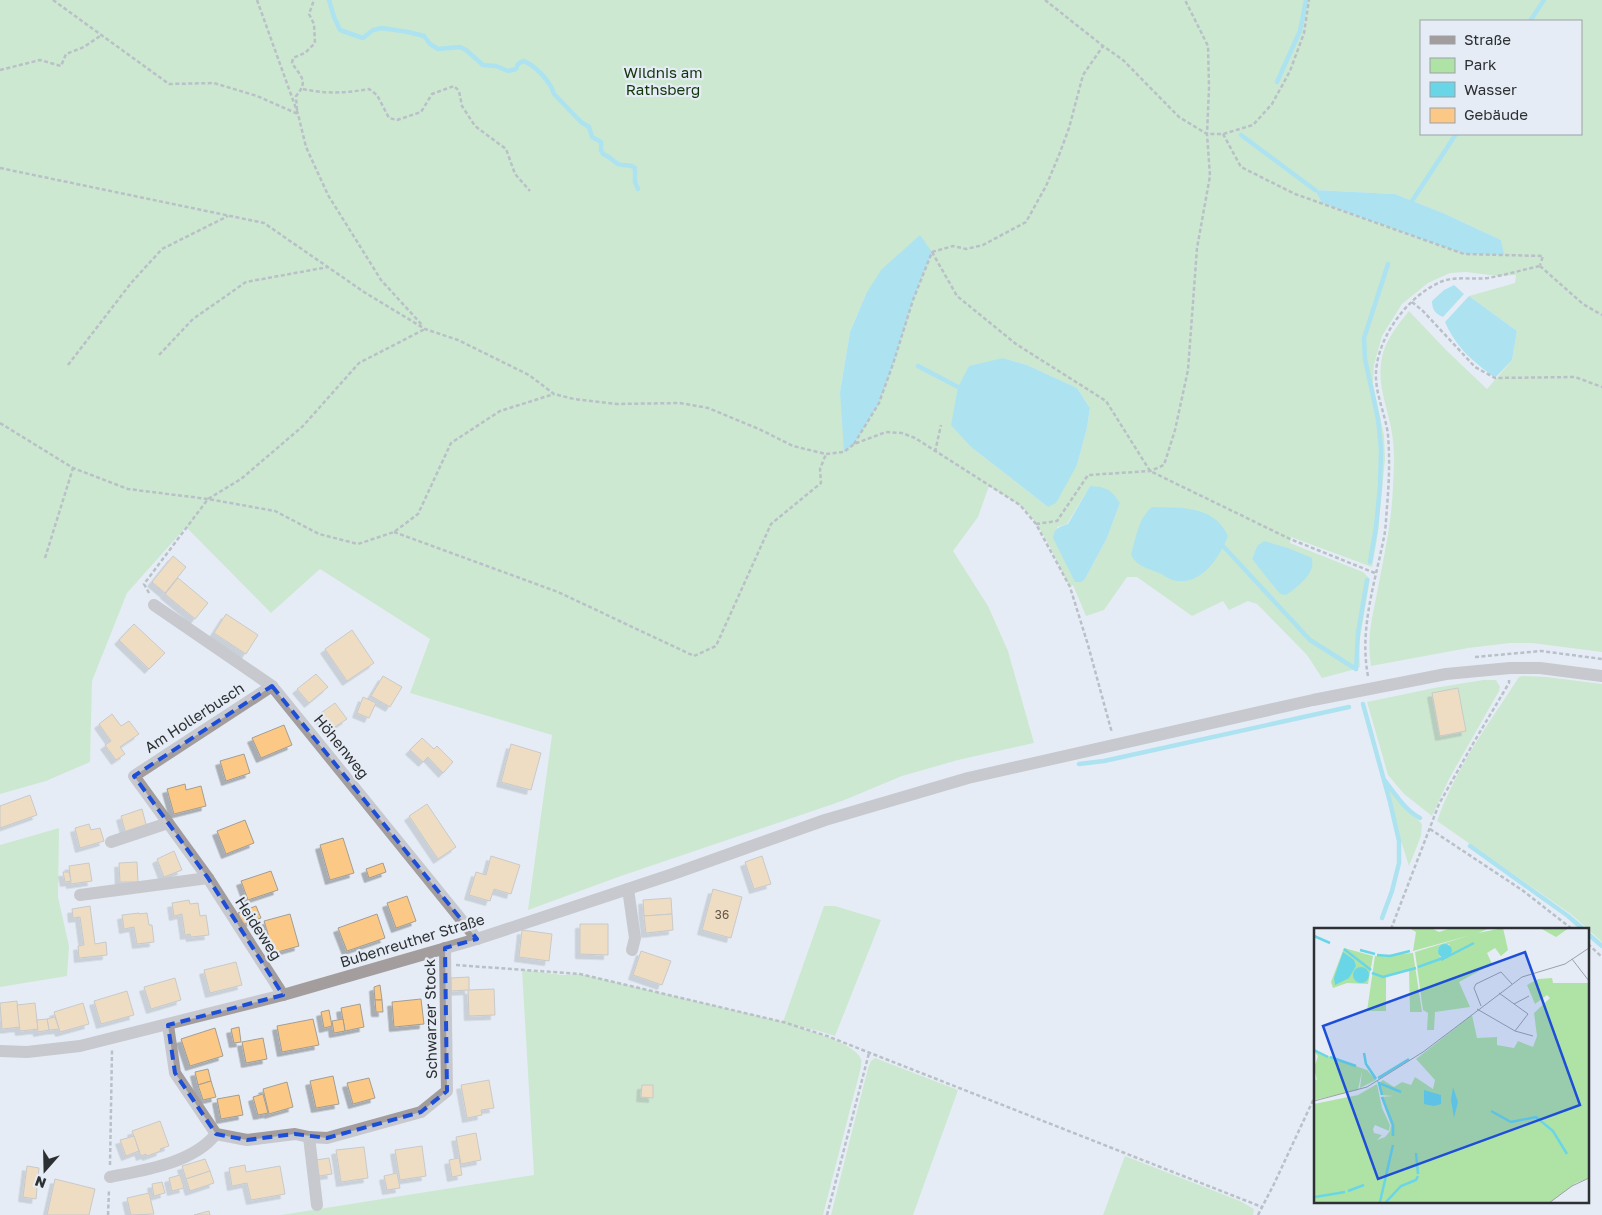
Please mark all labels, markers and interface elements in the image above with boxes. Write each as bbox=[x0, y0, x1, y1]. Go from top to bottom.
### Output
legend bbox=[1420, 20, 1582, 135]
text: Straße bbox=[1464, 30, 1511, 48]
text: Park bbox=[1464, 55, 1497, 73]
park label: Wildnis am Rathsberg bbox=[624, 63, 703, 98]
text: Wasser bbox=[1464, 80, 1517, 98]
text: Gebäude bbox=[1464, 105, 1528, 123]
street label: Am Hollerbusch bbox=[141, 678, 247, 756]
street label: Höhenweg bbox=[311, 710, 373, 782]
street label: Heideweg bbox=[232, 893, 286, 963]
house number: 36 bbox=[715, 907, 729, 922]
street label: Bubenreuther Straße bbox=[338, 909, 487, 971]
inset map bbox=[1314, 928, 1590, 1202]
street label: Schwarzer Stock bbox=[420, 958, 440, 1079]
north arrow bbox=[20, 1145, 70, 1195]
text: N bbox=[32, 1173, 48, 1192]

